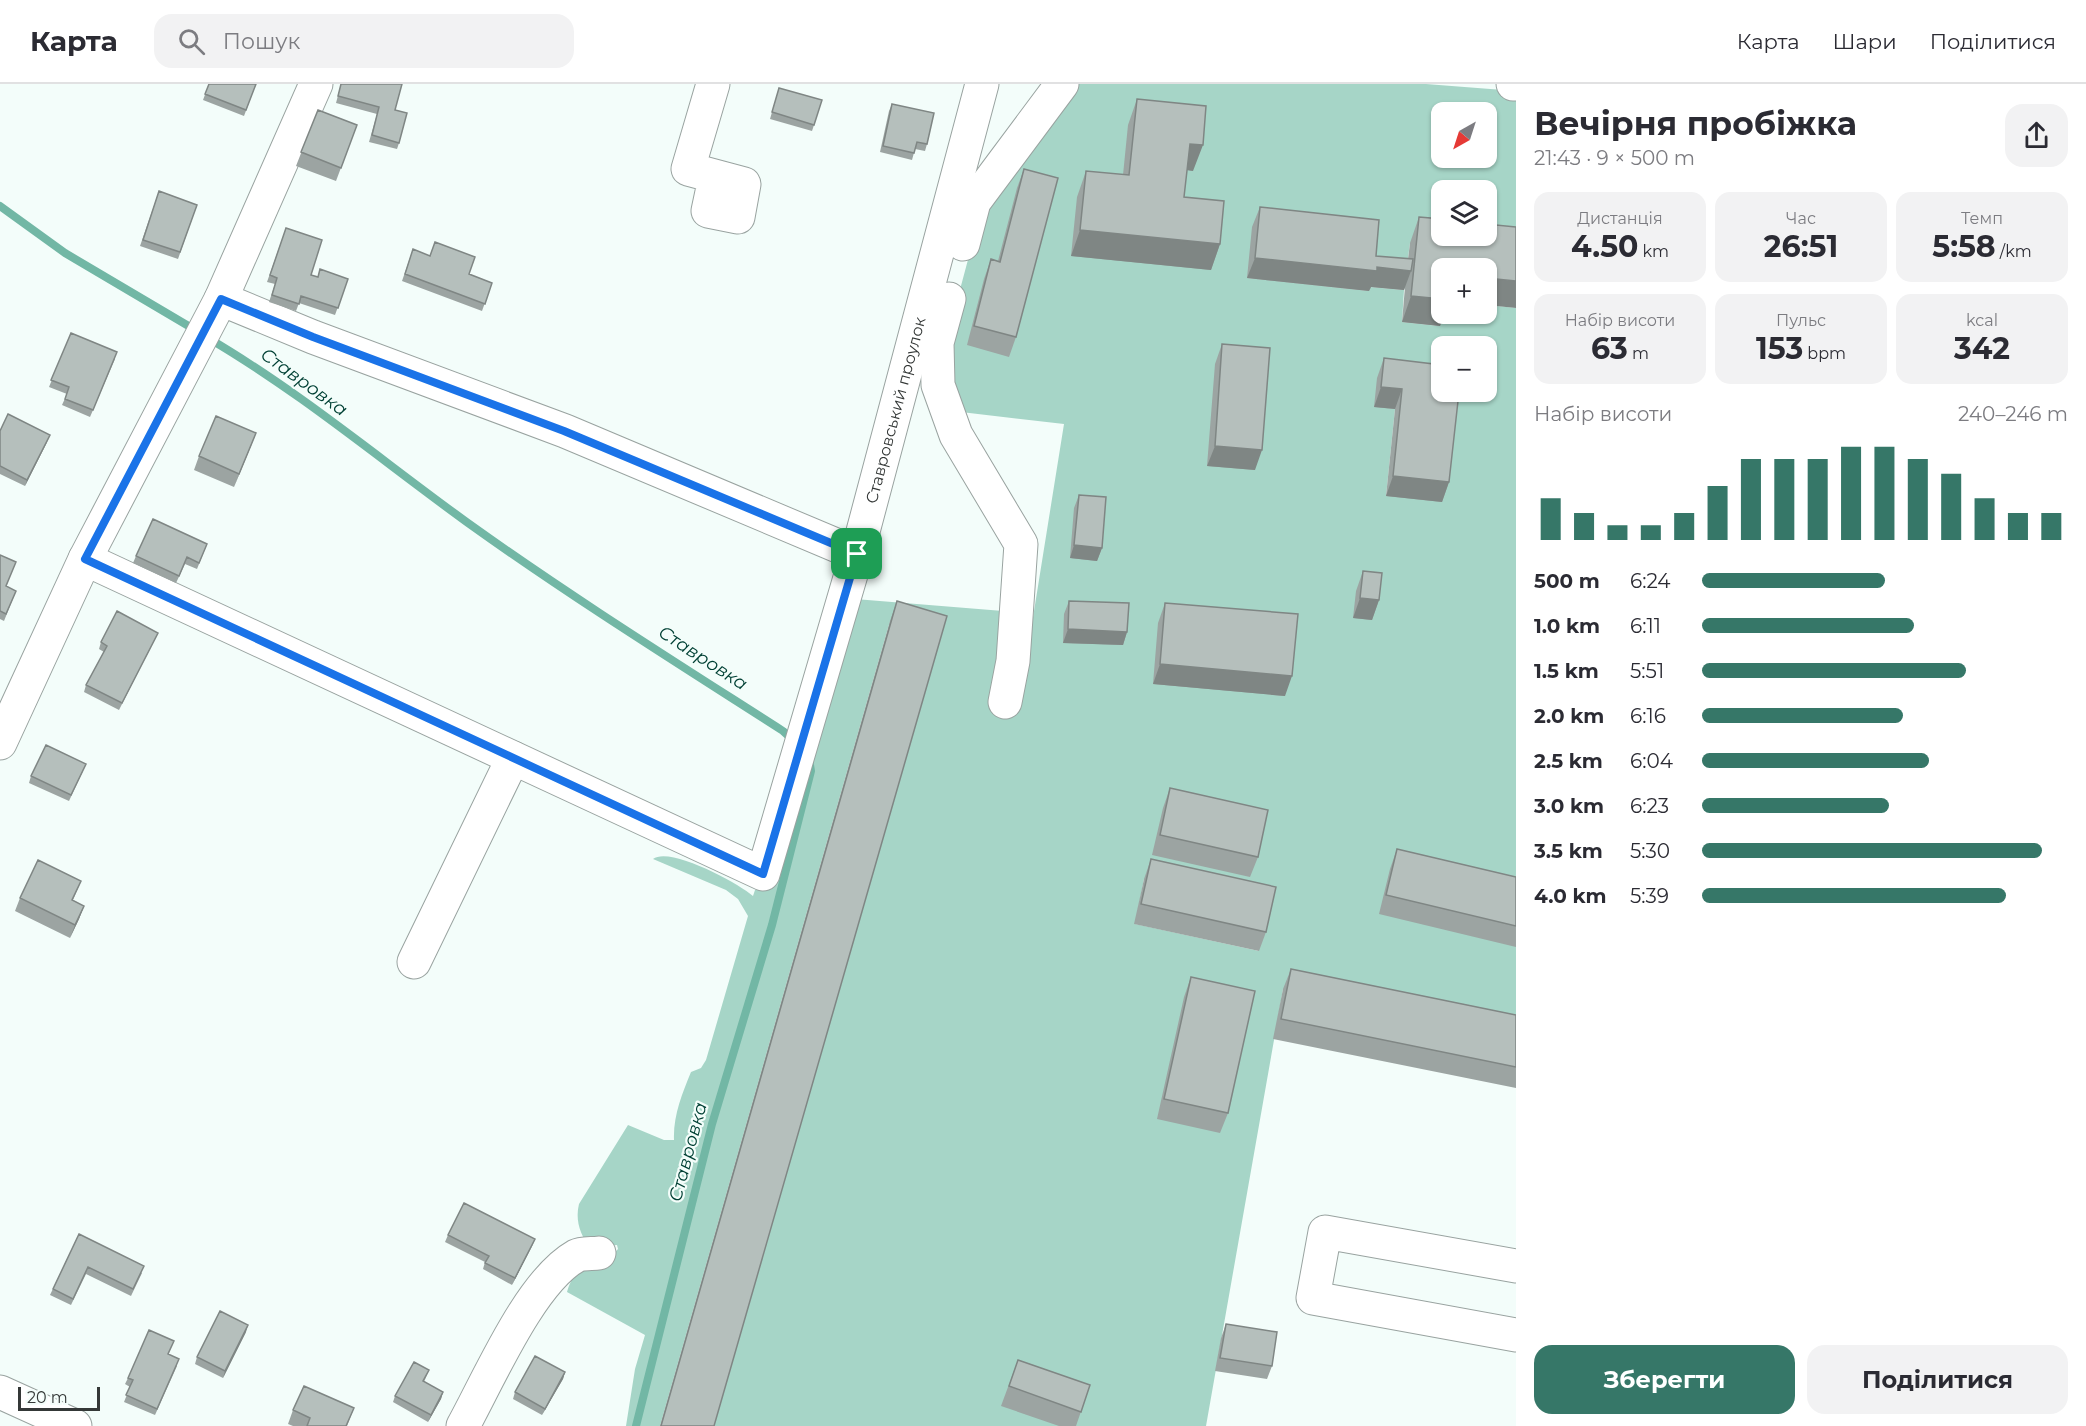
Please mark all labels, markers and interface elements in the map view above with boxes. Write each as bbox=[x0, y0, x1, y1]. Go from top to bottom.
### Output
search box bbox=[154, 14, 574, 68]
text: Карта bbox=[30, 24, 118, 58]
icon: search bbox=[175, 25, 208, 58]
text: Пошук bbox=[223, 28, 300, 55]
text: Карта bbox=[1737, 29, 1800, 54]
text: Шари bbox=[1833, 29, 1897, 54]
text: Поділитися bbox=[1930, 29, 2056, 54]
north arrow bbox=[1431, 102, 1497, 168]
map controls bbox=[1431, 102, 1497, 402]
text: Вечірня пробіжка bbox=[1534, 103, 1857, 143]
button: share bbox=[2005, 104, 2068, 167]
text: 21:43 · 9 × 500 m bbox=[1534, 146, 1695, 170]
button: layers bbox=[1431, 180, 1497, 246]
text: Дистанція bbox=[1577, 209, 1663, 228]
text: Час bbox=[1786, 209, 1816, 228]
text: Темп bbox=[1961, 209, 2003, 228]
text: 4.50 bbox=[1571, 228, 1638, 265]
text: 26:51 bbox=[1764, 228, 1838, 265]
text: 5:58 bbox=[1932, 228, 1996, 265]
text: km bbox=[1638, 242, 1669, 261]
text: /km bbox=[1996, 242, 2032, 261]
button: + bbox=[1431, 258, 1497, 324]
text: Набір висоти bbox=[1565, 311, 1675, 330]
text: Пульс bbox=[1776, 311, 1826, 330]
text: kcal bbox=[1966, 311, 1998, 330]
street label: Ставровський проулок bbox=[861, 314, 929, 505]
text: 63 bbox=[1591, 330, 1628, 367]
text: 153 bbox=[1756, 330, 1803, 367]
text: 342 bbox=[1954, 330, 2010, 367]
button: − bbox=[1431, 336, 1497, 402]
water label: Ставровка bbox=[256, 343, 352, 421]
text: m bbox=[1628, 344, 1649, 363]
text: bpm bbox=[1803, 344, 1846, 363]
text: Набір висоти bbox=[1534, 402, 1672, 426]
text: 240–246 m bbox=[1958, 402, 2068, 426]
pin bbox=[831, 528, 882, 579]
icon: arrive bbox=[840, 537, 873, 570]
text: 500 m bbox=[1534, 569, 1600, 593]
text: 6:24 bbox=[1630, 569, 1671, 593]
text: 1.0 km bbox=[1534, 614, 1600, 638]
text: 6:11 bbox=[1630, 614, 1661, 638]
water label: Ставровка bbox=[654, 621, 752, 695]
text: 1.5 km bbox=[1534, 659, 1599, 683]
text: 5:51 bbox=[1630, 659, 1664, 683]
text: 2.0 km bbox=[1534, 704, 1604, 728]
text: 6:16 bbox=[1630, 704, 1666, 728]
text: 2.5 km bbox=[1534, 749, 1603, 773]
text: 6:04 bbox=[1630, 749, 1673, 773]
text: 3.0 km bbox=[1534, 794, 1604, 818]
text: 6:23 bbox=[1630, 794, 1669, 818]
text: 3.5 km bbox=[1534, 839, 1603, 863]
text: 5:30 bbox=[1630, 839, 1670, 863]
text: 4.0 km bbox=[1534, 884, 1606, 908]
text: 5:39 bbox=[1630, 884, 1669, 908]
water label: Ставровка bbox=[664, 1100, 712, 1204]
button: Зберегти bbox=[1534, 1345, 1795, 1414]
button: Поділитися bbox=[1807, 1345, 2068, 1414]
scale bar bbox=[18, 1384, 100, 1412]
text: 20 m bbox=[27, 1388, 68, 1407]

